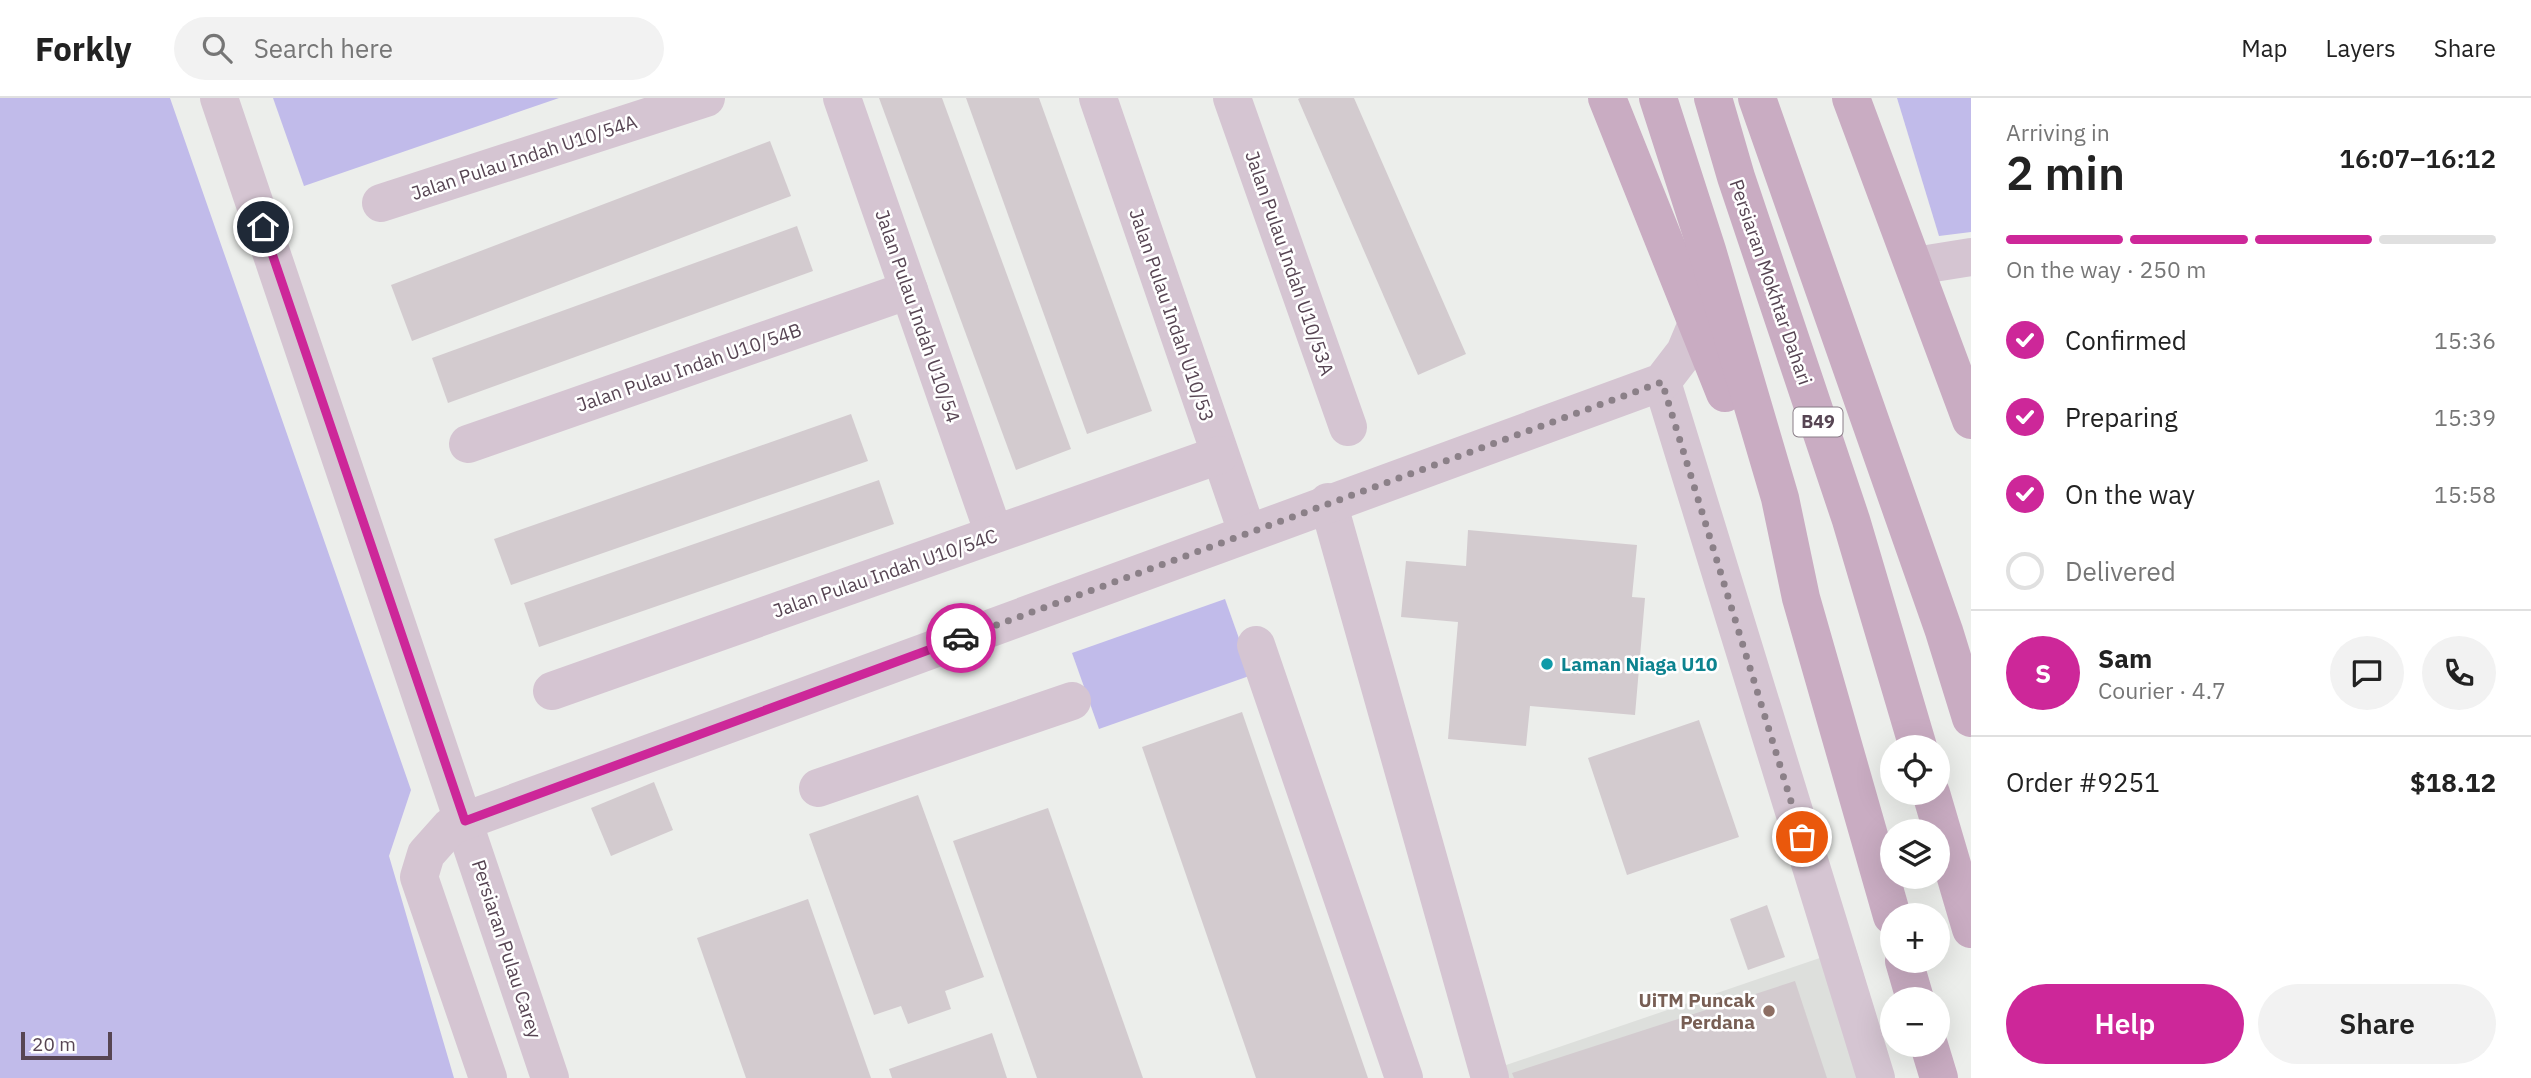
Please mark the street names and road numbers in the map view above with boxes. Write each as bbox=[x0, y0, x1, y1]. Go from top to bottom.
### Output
street label: Jalan Pulau Indah U10/54A bbox=[408, 109, 640, 205]
street label: Jalan Pulau Indah U10/53A bbox=[1240, 147, 1340, 379]
street label: Persiaran Mokhtar Dahari bbox=[1725, 176, 1817, 388]
street label: Jalan Pulau Indah U10/53 bbox=[1124, 205, 1220, 425]
street label: Jalan Pulau Indah U10/54 bbox=[870, 206, 966, 426]
street label: Jalan Pulau Indah U10/54B bbox=[573, 317, 805, 417]
road number: B49 bbox=[1794, 408, 1842, 436]
street label: Jalan Pulau Indah U10/54C bbox=[770, 523, 1001, 623]
street label: Persiaran Pulau Carey bbox=[467, 857, 547, 1042]

